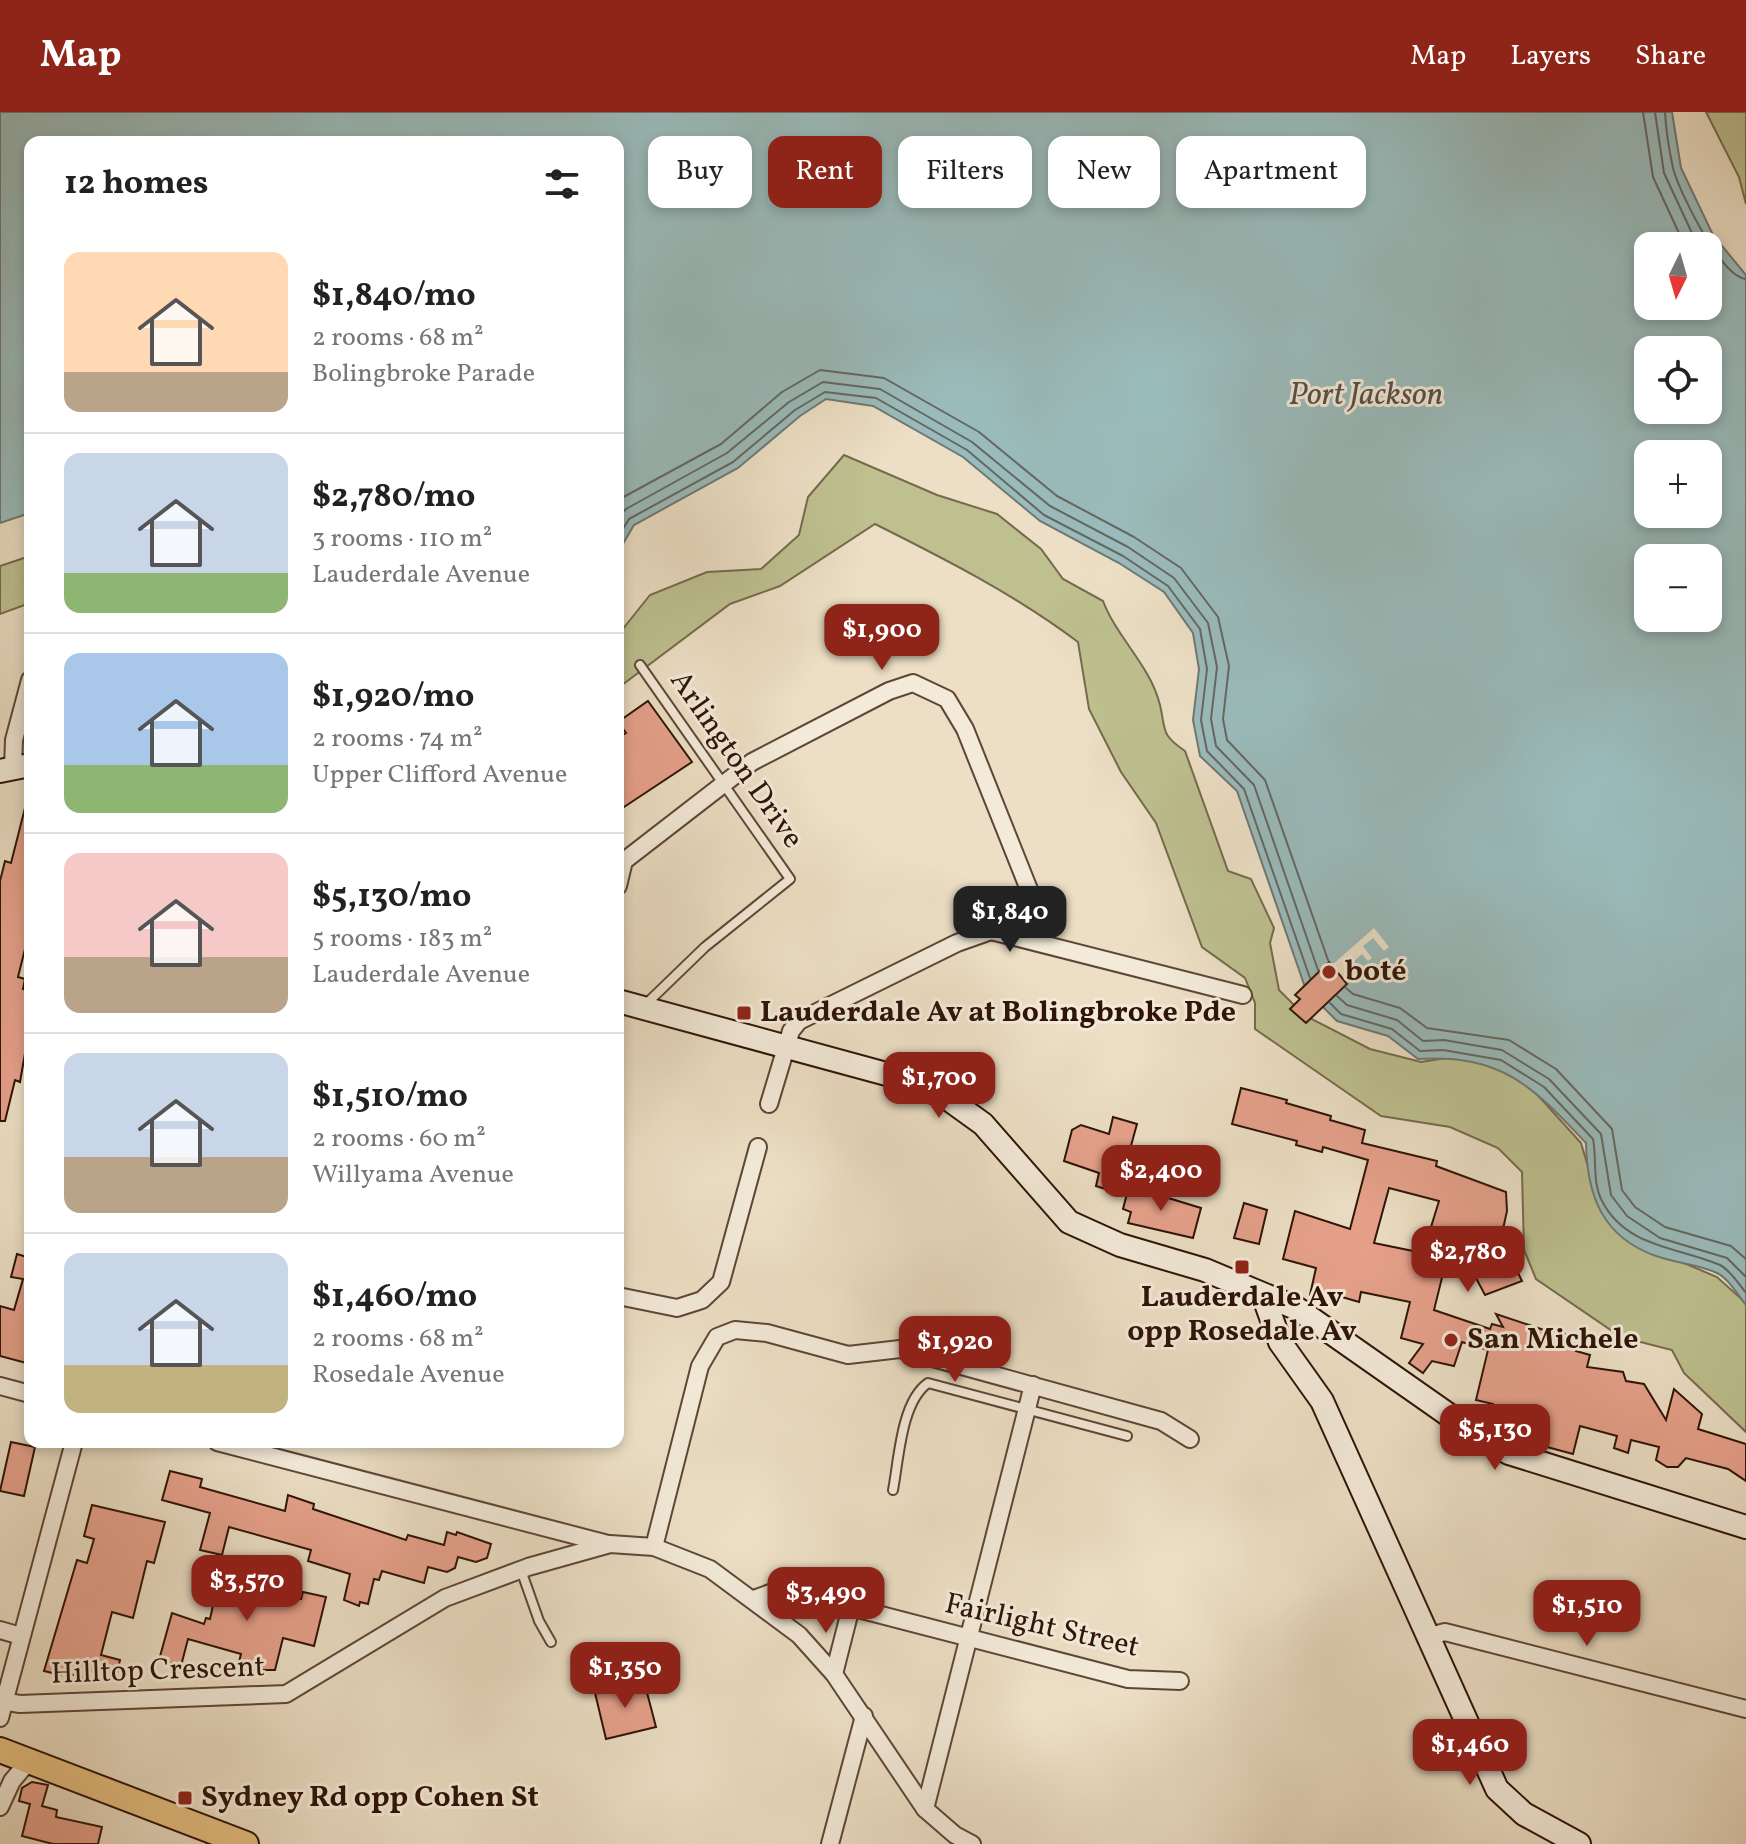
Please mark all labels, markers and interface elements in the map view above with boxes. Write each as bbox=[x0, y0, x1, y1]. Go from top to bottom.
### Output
text: Map bbox=[40, 30, 121, 83]
text: Map bbox=[1410, 37, 1466, 76]
text: Layers bbox=[1510, 37, 1591, 76]
text: Share bbox=[1635, 37, 1706, 76]
chip: Buy bbox=[648, 136, 752, 208]
chip: Rent bbox=[768, 136, 882, 208]
chip: Filters bbox=[898, 136, 1032, 208]
chip: New bbox=[1048, 136, 1160, 208]
chip: Apartment bbox=[1176, 136, 1366, 208]
text: 12 homes bbox=[64, 161, 208, 208]
icon: filters bbox=[540, 162, 584, 206]
north arrow bbox=[1634, 232, 1722, 320]
map controls bbox=[1634, 232, 1722, 632]
text: $1,840/mo bbox=[312, 273, 476, 320]
icon: home bbox=[128, 284, 224, 380]
text: 2 rooms · 68 m² bbox=[312, 320, 484, 356]
button: locate bbox=[1634, 336, 1722, 424]
text: Bolingbroke Parade bbox=[312, 356, 535, 392]
water label: Port Jackson bbox=[1289, 374, 1443, 418]
button: + bbox=[1634, 440, 1722, 528]
text: $2,780/mo bbox=[312, 474, 475, 521]
icon: home bbox=[128, 485, 224, 581]
text: 3 rooms · 110 m² bbox=[312, 521, 492, 557]
button: − bbox=[1634, 544, 1722, 632]
text: Lauderdale Avenue bbox=[312, 557, 530, 593]
pin: $1,900 bbox=[817, 604, 947, 672]
text: $1,900 bbox=[842, 612, 922, 648]
street label: Arlington Drive bbox=[659, 663, 813, 857]
text: $1,920/mo bbox=[312, 674, 475, 721]
icon: home bbox=[128, 685, 224, 781]
text: 2 rooms · 74 m² bbox=[312, 721, 483, 757]
text: Upper Clifford Avenue bbox=[312, 757, 567, 793]
text: $5,130/mo bbox=[312, 874, 471, 921]
icon: home bbox=[128, 885, 224, 981]
pin: $1,840 bbox=[945, 886, 1075, 954]
text: $1,840 bbox=[971, 894, 1049, 930]
text: 5 rooms · 183 m² bbox=[312, 921, 492, 957]
place label: boté bbox=[1345, 951, 1407, 993]
text: Lauderdale Avenue bbox=[312, 957, 530, 993]
marker: boté bbox=[1320, 963, 1338, 981]
place label: Lauderdale Av at Bolingbroke Pde bbox=[760, 992, 1236, 1034]
marker: Lauderdale Av at Bolingbroke Pde bbox=[735, 1004, 753, 1022]
pin: $1,700 bbox=[874, 1052, 1004, 1120]
text: $1,700 bbox=[901, 1060, 977, 1096]
text: $1,510/mo bbox=[312, 1074, 468, 1121]
icon: home bbox=[128, 1085, 224, 1181]
text: 2 rooms · 60 m² bbox=[312, 1121, 486, 1157]
pin: $2,400 bbox=[1096, 1145, 1226, 1213]
text: $2,400 bbox=[1119, 1153, 1203, 1189]
text: Willyama Avenue bbox=[312, 1157, 514, 1193]
pin: $2,780 bbox=[1403, 1226, 1533, 1294]
text: $2,780 bbox=[1430, 1234, 1507, 1270]
marker: Lauderdale Av opp Rosedale Av bbox=[1233, 1258, 1251, 1276]
text: $1,460/mo bbox=[312, 1274, 477, 1321]
place label: Lauderdale Av opp Rosedale Av bbox=[1127, 1277, 1357, 1353]
icon: home bbox=[128, 1285, 224, 1381]
pin: $1,920 bbox=[890, 1316, 1020, 1384]
place label: San Michele bbox=[1467, 1319, 1639, 1361]
text: 2 rooms · 68 m² bbox=[312, 1321, 484, 1357]
text: $1,920 bbox=[917, 1324, 993, 1360]
marker: San Michele bbox=[1442, 1331, 1460, 1349]
text: Rosedale Avenue bbox=[312, 1357, 505, 1393]
pin: $5,130 bbox=[1430, 1404, 1560, 1472]
text: $5,130 bbox=[1458, 1412, 1532, 1448]
pin: $3,570 bbox=[182, 1555, 312, 1623]
text: $3,570 bbox=[209, 1563, 285, 1599]
pin: $3,490 bbox=[761, 1567, 891, 1635]
text: $3,490 bbox=[785, 1575, 867, 1611]
pin: $1,510 bbox=[1522, 1580, 1652, 1648]
street label: Fairlight Street bbox=[941, 1583, 1143, 1669]
text: $1,510 bbox=[1551, 1588, 1623, 1624]
pin: $1,350 bbox=[560, 1642, 690, 1710]
street label: Hilltop Crescent bbox=[50, 1646, 266, 1696]
text: $1,350 bbox=[588, 1650, 662, 1686]
pin: $1,460 bbox=[1405, 1719, 1535, 1787]
text: $1,460 bbox=[1431, 1727, 1509, 1763]
place label: Sydney Rd opp Cohen St bbox=[201, 1777, 539, 1819]
marker: Sydney Rd opp Cohen St bbox=[176, 1789, 194, 1807]

